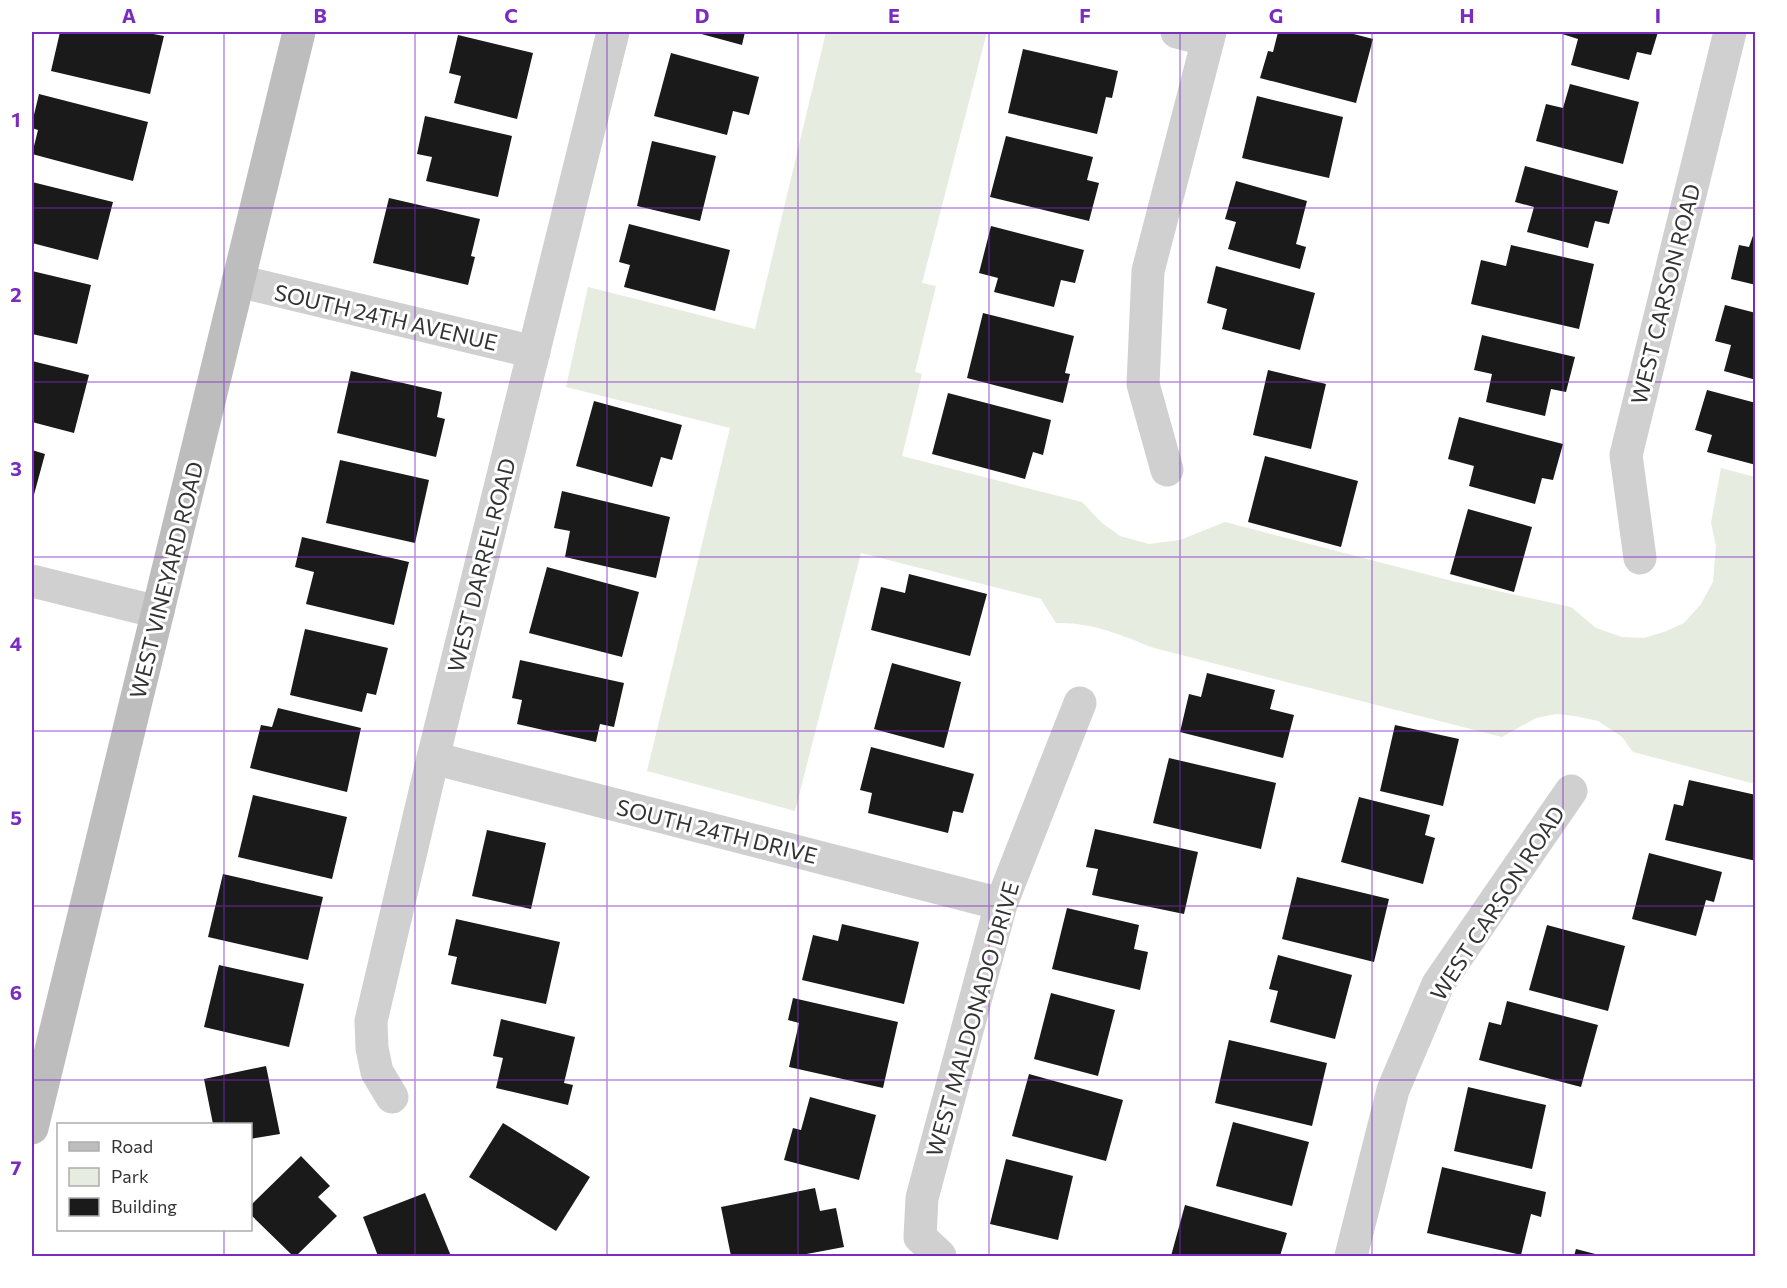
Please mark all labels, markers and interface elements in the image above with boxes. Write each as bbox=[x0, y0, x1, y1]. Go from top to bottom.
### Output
text: A bbox=[122, 3, 136, 27]
text: B bbox=[313, 3, 327, 27]
text: C bbox=[504, 3, 518, 27]
text: D bbox=[695, 3, 709, 27]
text: E bbox=[888, 3, 900, 27]
text: F bbox=[1079, 3, 1091, 27]
text: G bbox=[1269, 3, 1283, 27]
text: H bbox=[1460, 3, 1475, 27]
text: I bbox=[1655, 3, 1661, 27]
text: 1 bbox=[11, 107, 21, 131]
street label: WEST CARSON ROAD bbox=[1625, 181, 1705, 407]
street label: SOUTH 24TH AVENUE bbox=[272, 278, 500, 356]
text: 2 bbox=[10, 282, 22, 306]
street label: WEST DARREL ROAD bbox=[441, 455, 521, 675]
text: 3 bbox=[10, 456, 22, 480]
street label: WEST VINEYARD ROAD bbox=[123, 459, 209, 701]
text: 4 bbox=[10, 631, 22, 655]
street label: SOUTH 24TH DRIVE bbox=[614, 793, 820, 869]
street label: WEST CARSON ROAD bbox=[1424, 801, 1570, 1005]
text: 5 bbox=[10, 805, 22, 829]
street label: WEST MALDONADO DRIVE bbox=[920, 878, 1024, 1160]
text: 6 bbox=[10, 980, 22, 1004]
legend bbox=[57, 1123, 252, 1231]
text: Road bbox=[111, 1135, 153, 1157]
text: 7 bbox=[11, 1155, 22, 1179]
text: Park bbox=[111, 1165, 149, 1187]
text: Building bbox=[111, 1195, 177, 1217]

